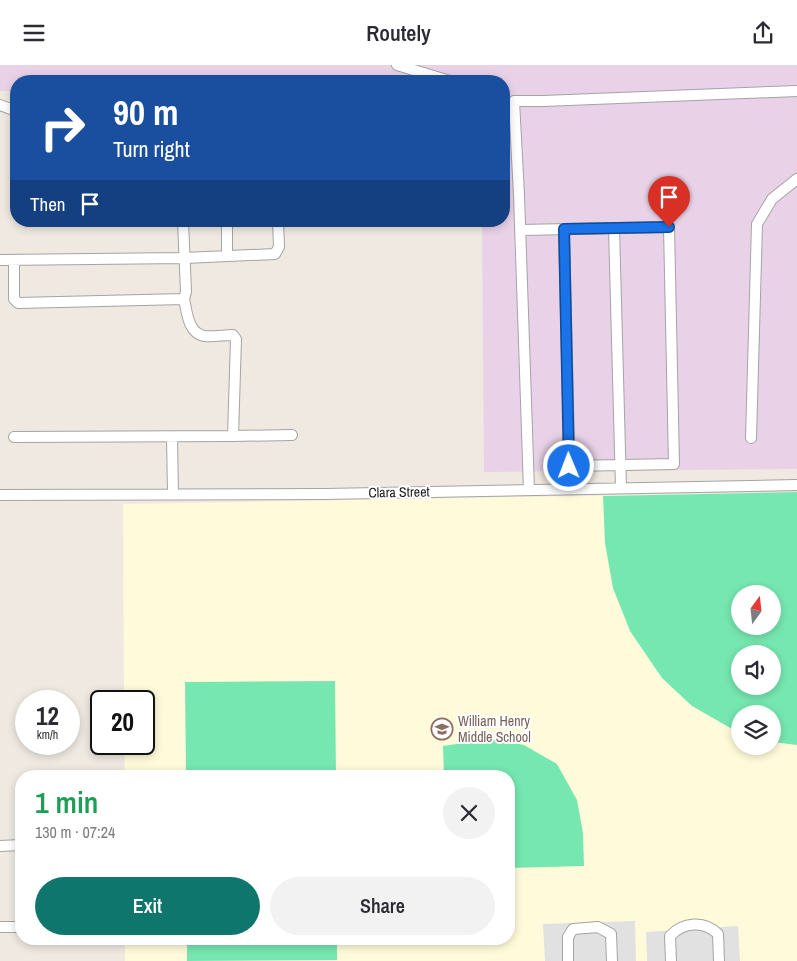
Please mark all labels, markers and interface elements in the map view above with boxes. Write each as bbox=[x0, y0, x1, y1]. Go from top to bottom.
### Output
text: Routely bbox=[366, 18, 431, 48]
icon: menu bbox=[20, 19, 48, 47]
icon: share bbox=[749, 19, 777, 47]
text: 90 m bbox=[113, 89, 178, 136]
icon: right bbox=[30, 95, 95, 160]
text: Turn right bbox=[113, 134, 190, 164]
pin bbox=[648, 176, 690, 227]
icon: arrive bbox=[655, 183, 683, 211]
icon: arrive bbox=[76, 190, 104, 218]
text: Then bbox=[30, 191, 66, 217]
position arrow bbox=[542, 439, 594, 491]
street label: Clara Street bbox=[368, 482, 430, 502]
north arrow bbox=[731, 585, 781, 635]
map controls bbox=[731, 585, 781, 755]
button: sound bbox=[731, 645, 781, 695]
speed limit sign: 20 bbox=[90, 690, 155, 755]
text: 12 bbox=[36, 699, 59, 733]
button: layers bbox=[731, 705, 781, 755]
place label: William Henry Middle School bbox=[458, 712, 531, 746]
school or university icon: William Henry Middle School bbox=[430, 717, 454, 741]
text: km/h bbox=[37, 727, 58, 743]
text: 1 min bbox=[35, 782, 98, 822]
button: close bbox=[443, 787, 495, 839]
text: 130 m · 07:24 bbox=[35, 821, 115, 843]
button: Exit bbox=[35, 877, 260, 935]
button: Share bbox=[270, 877, 495, 935]

